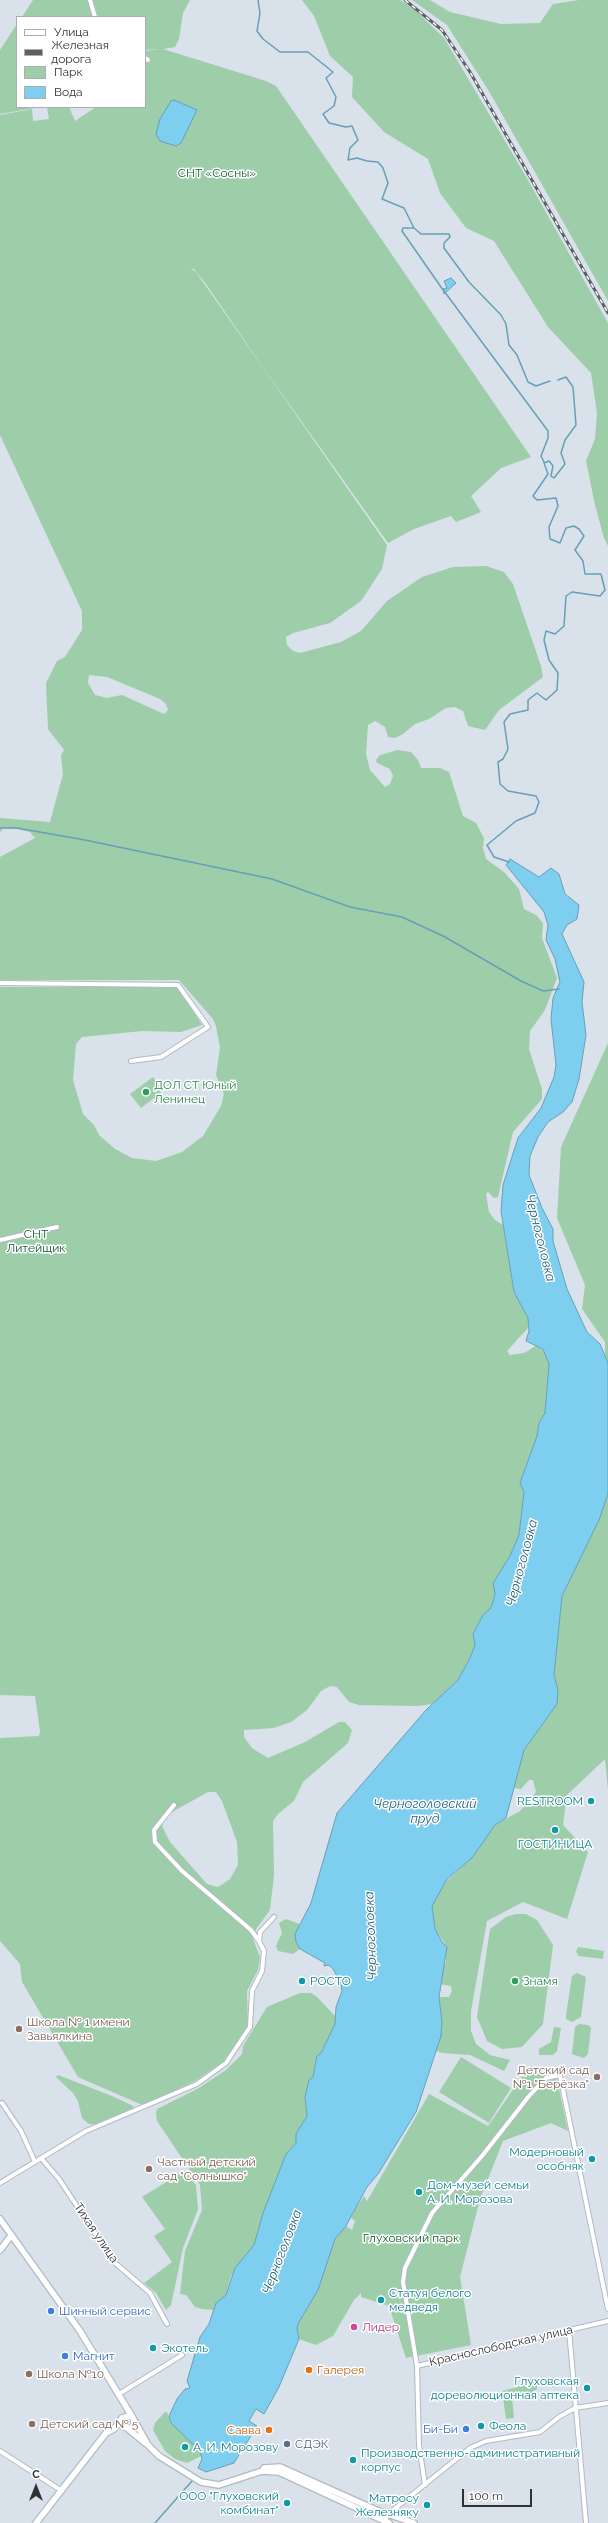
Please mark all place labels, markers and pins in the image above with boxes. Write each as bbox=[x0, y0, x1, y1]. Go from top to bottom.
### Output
place label: ДОЛ СТ Юный Ленинец bbox=[154, 1078, 236, 1106]
marker: ДОЛ СТ Юный Ленинец bbox=[141, 1087, 151, 1097]
place label: RESTROOM bbox=[517, 1794, 583, 1808]
marker: RESTROOM bbox=[586, 1796, 596, 1806]
marker: ГОСТИНИЦА bbox=[550, 1825, 560, 1835]
place label: ГОСТИНИЦА bbox=[518, 1837, 592, 1851]
place label: РОСТО bbox=[310, 1974, 351, 1988]
place label: Знамя bbox=[523, 1974, 558, 1988]
marker: РОСТО bbox=[297, 1976, 307, 1986]
marker: Знамя bbox=[510, 1976, 520, 1986]
place label: Школа № 1 имени Завьялкина bbox=[27, 2015, 130, 2043]
marker: Школа № 1 имени Завьялкина bbox=[14, 2024, 24, 2034]
place label: Детский сад №1 "Берёзка" bbox=[513, 2063, 589, 2091]
marker: Детский сад №1 "Берёзка" bbox=[592, 2072, 602, 2082]
place label: Модерновый особняк bbox=[509, 2145, 584, 2173]
marker: Модерновый особняк bbox=[587, 2154, 597, 2164]
place label: Частный детский сад "Солнышко" bbox=[157, 2155, 256, 2183]
marker: Частный детский сад "Солнышко" bbox=[144, 2164, 154, 2174]
place label: Дом-музей семьи А. И. Морозова bbox=[427, 2178, 529, 2206]
marker: Дом-музей семьи А. И. Морозова bbox=[414, 2187, 424, 2197]
place label: Статуя белого медведя bbox=[389, 2286, 471, 2314]
marker: Статуя белого медведя bbox=[376, 2295, 386, 2305]
place label: Шинный сервис bbox=[59, 2304, 151, 2318]
marker: Шинный сервис bbox=[46, 2306, 56, 2316]
place label: Лидер bbox=[362, 2320, 399, 2334]
marker: Лидер bbox=[349, 2322, 359, 2332]
place label: Экотель bbox=[161, 2341, 208, 2355]
marker: Экотель bbox=[148, 2343, 158, 2353]
place label: Магнит bbox=[73, 2349, 115, 2363]
marker: Магнит bbox=[60, 2351, 70, 2361]
place label: Галерея bbox=[317, 2363, 364, 2377]
marker: Галерея bbox=[304, 2365, 314, 2375]
place label: Школа №10 bbox=[37, 2367, 104, 2381]
marker: Школа №10 bbox=[24, 2369, 34, 2379]
place label: Глуховская дореволюционная аптека bbox=[431, 2374, 579, 2402]
marker: Глуховская дореволюционная аптека bbox=[582, 2383, 592, 2393]
place label: Детский сад № 5 bbox=[40, 2417, 138, 2431]
marker: Детский сад № 5 bbox=[27, 2419, 37, 2429]
place label: Феола bbox=[489, 2419, 526, 2433]
marker: Феола bbox=[476, 2421, 486, 2431]
place label: Би-Би bbox=[423, 2422, 458, 2436]
place label: Савва bbox=[227, 2423, 261, 2437]
marker: Би-Би bbox=[461, 2424, 471, 2434]
marker: Савва bbox=[264, 2425, 274, 2435]
place label: СДЭК bbox=[295, 2437, 328, 2451]
marker: СДЭК bbox=[282, 2439, 292, 2449]
place label: А. И. Морозову bbox=[193, 2440, 279, 2454]
marker: А. И. Морозову bbox=[180, 2442, 190, 2452]
place label: Производственно-административный корпус bbox=[361, 2446, 580, 2474]
marker: Производственно-административный корпус bbox=[348, 2455, 358, 2465]
place label: ООО "Глуховский комбинат" bbox=[179, 2489, 279, 2517]
place label: Матросу Железняку bbox=[355, 2491, 419, 2519]
marker: ООО "Глуховский комбинат" bbox=[282, 2498, 292, 2508]
marker: Матросу Железняку bbox=[422, 2500, 432, 2510]

